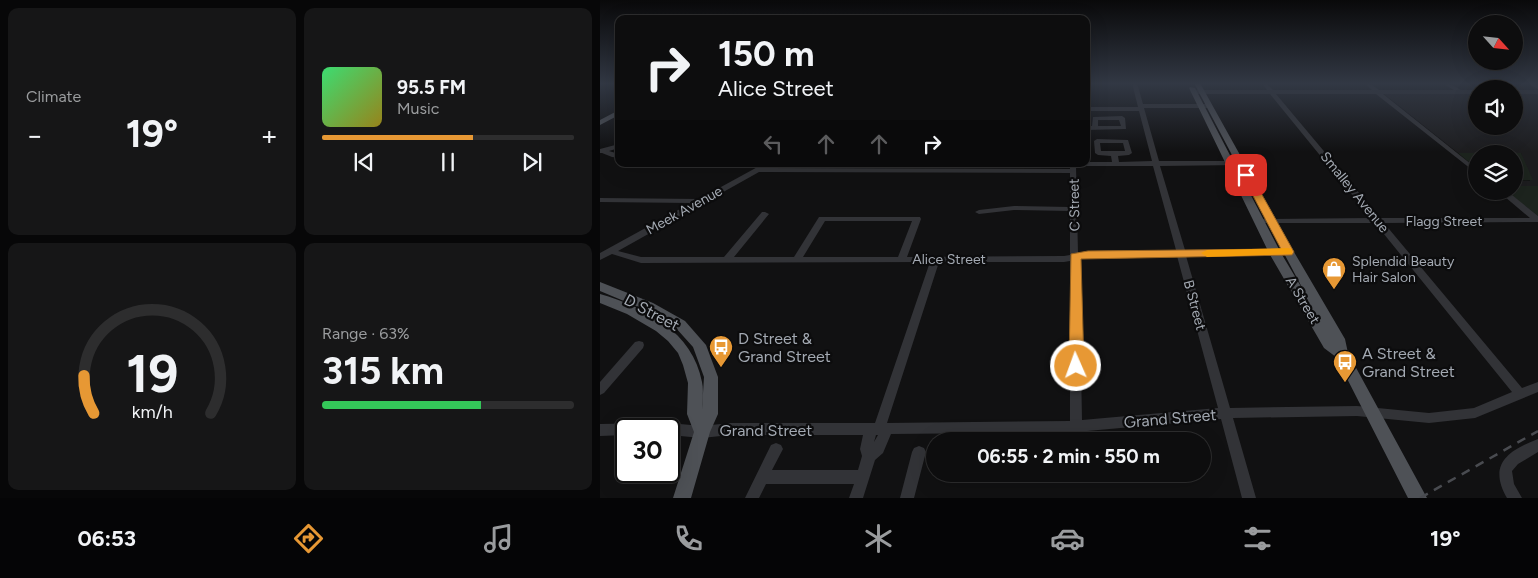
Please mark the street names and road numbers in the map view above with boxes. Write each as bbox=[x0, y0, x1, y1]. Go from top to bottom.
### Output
street label: Smalley Avenue bbox=[1317, 148, 1393, 237]
street label: C Street bbox=[1066, 178, 1083, 232]
street label: Meek Avenue bbox=[643, 182, 726, 238]
street label: Flagg Street bbox=[1406, 213, 1482, 230]
street label: Alice Street bbox=[912, 251, 986, 268]
street label: A Street bbox=[1282, 274, 1323, 327]
street label: B Street bbox=[1180, 278, 1209, 332]
street label: D Street bbox=[621, 290, 683, 335]
street label: Grand Street bbox=[1123, 405, 1217, 432]
street label: Grand Street bbox=[720, 421, 812, 440]

